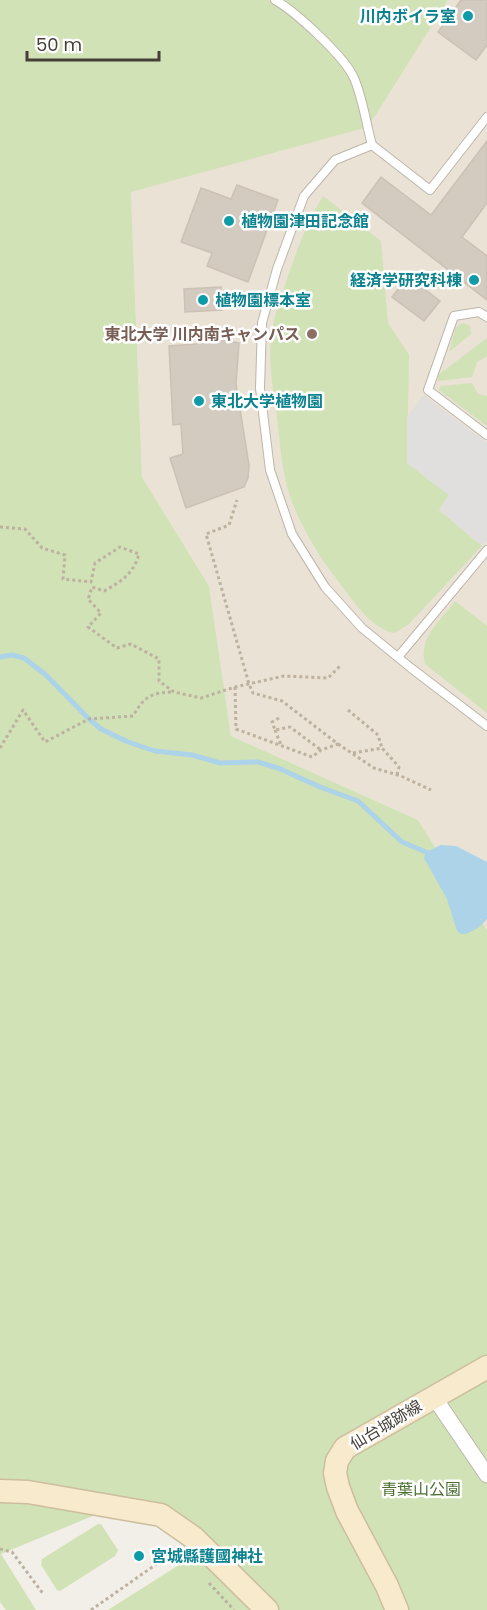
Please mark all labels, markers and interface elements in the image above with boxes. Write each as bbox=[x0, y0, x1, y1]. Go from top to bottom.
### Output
place label: 川内ボイラ室 bbox=[360, 5, 456, 28]
marker: 川内ボイラ室 bbox=[461, 9, 475, 23]
scale bar bbox=[27, 24, 159, 62]
text: 50 m bbox=[36, 32, 82, 57]
place label: 植物園津田記念館 bbox=[241, 210, 369, 233]
marker: 植物園津田記念館 bbox=[222, 214, 236, 228]
place label: 経済学研究科棟 bbox=[350, 269, 462, 292]
marker: 経済学研究科棟 bbox=[467, 273, 481, 287]
place label: 植物園標本室 bbox=[215, 289, 311, 312]
marker: 植物園標本室 bbox=[196, 293, 210, 307]
place label: 東北大学 川内南キャンパス bbox=[105, 323, 300, 346]
marker: 東北大学 川内南キャンパス bbox=[305, 327, 319, 341]
place label: 東北大学植物園 bbox=[211, 390, 323, 413]
marker: 東北大学植物園 bbox=[192, 394, 206, 408]
street label: 仙台城跡線 bbox=[346, 1395, 426, 1455]
park label: 青葉山公園 bbox=[381, 1478, 461, 1501]
place label: 宮城縣護國神社 bbox=[151, 1545, 263, 1568]
marker: 宮城縣護國神社 bbox=[132, 1549, 146, 1563]

